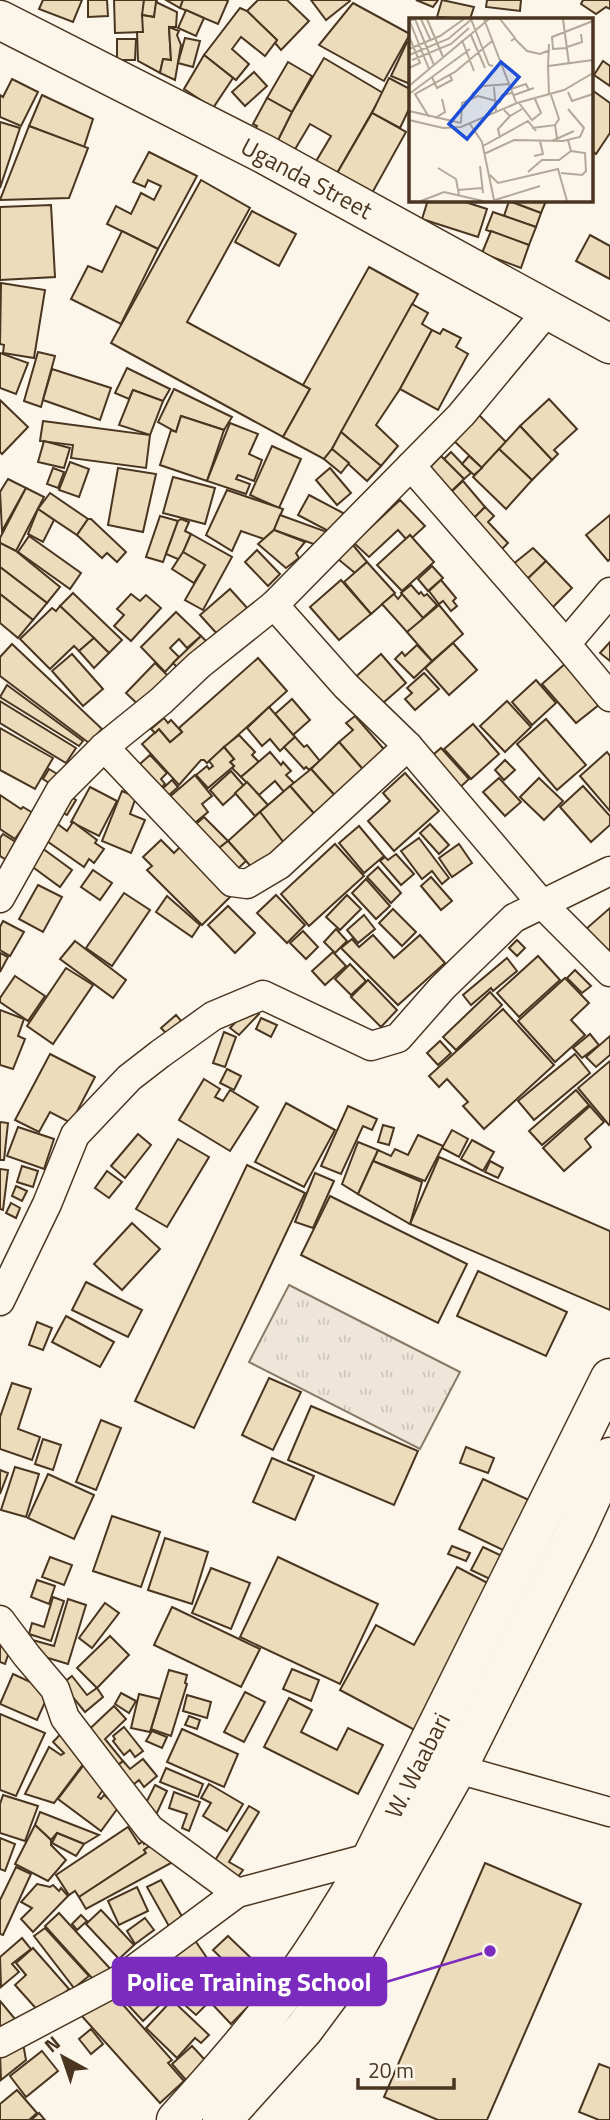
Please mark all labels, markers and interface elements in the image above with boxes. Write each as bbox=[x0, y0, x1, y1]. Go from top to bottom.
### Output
inset map bbox=[409, 18, 592, 201]
street label: Uganda Street bbox=[235, 128, 380, 228]
street label: W. Waabari bbox=[375, 1706, 459, 1824]
callout: Police Training School bbox=[113, 1958, 386, 2005]
text: Police Training School bbox=[126, 1962, 372, 2001]
north arrow bbox=[28, 2022, 98, 2092]
text: N bbox=[37, 2028, 66, 2059]
scale bar bbox=[358, 2046, 454, 2090]
text: 20 m bbox=[368, 2054, 414, 2086]

